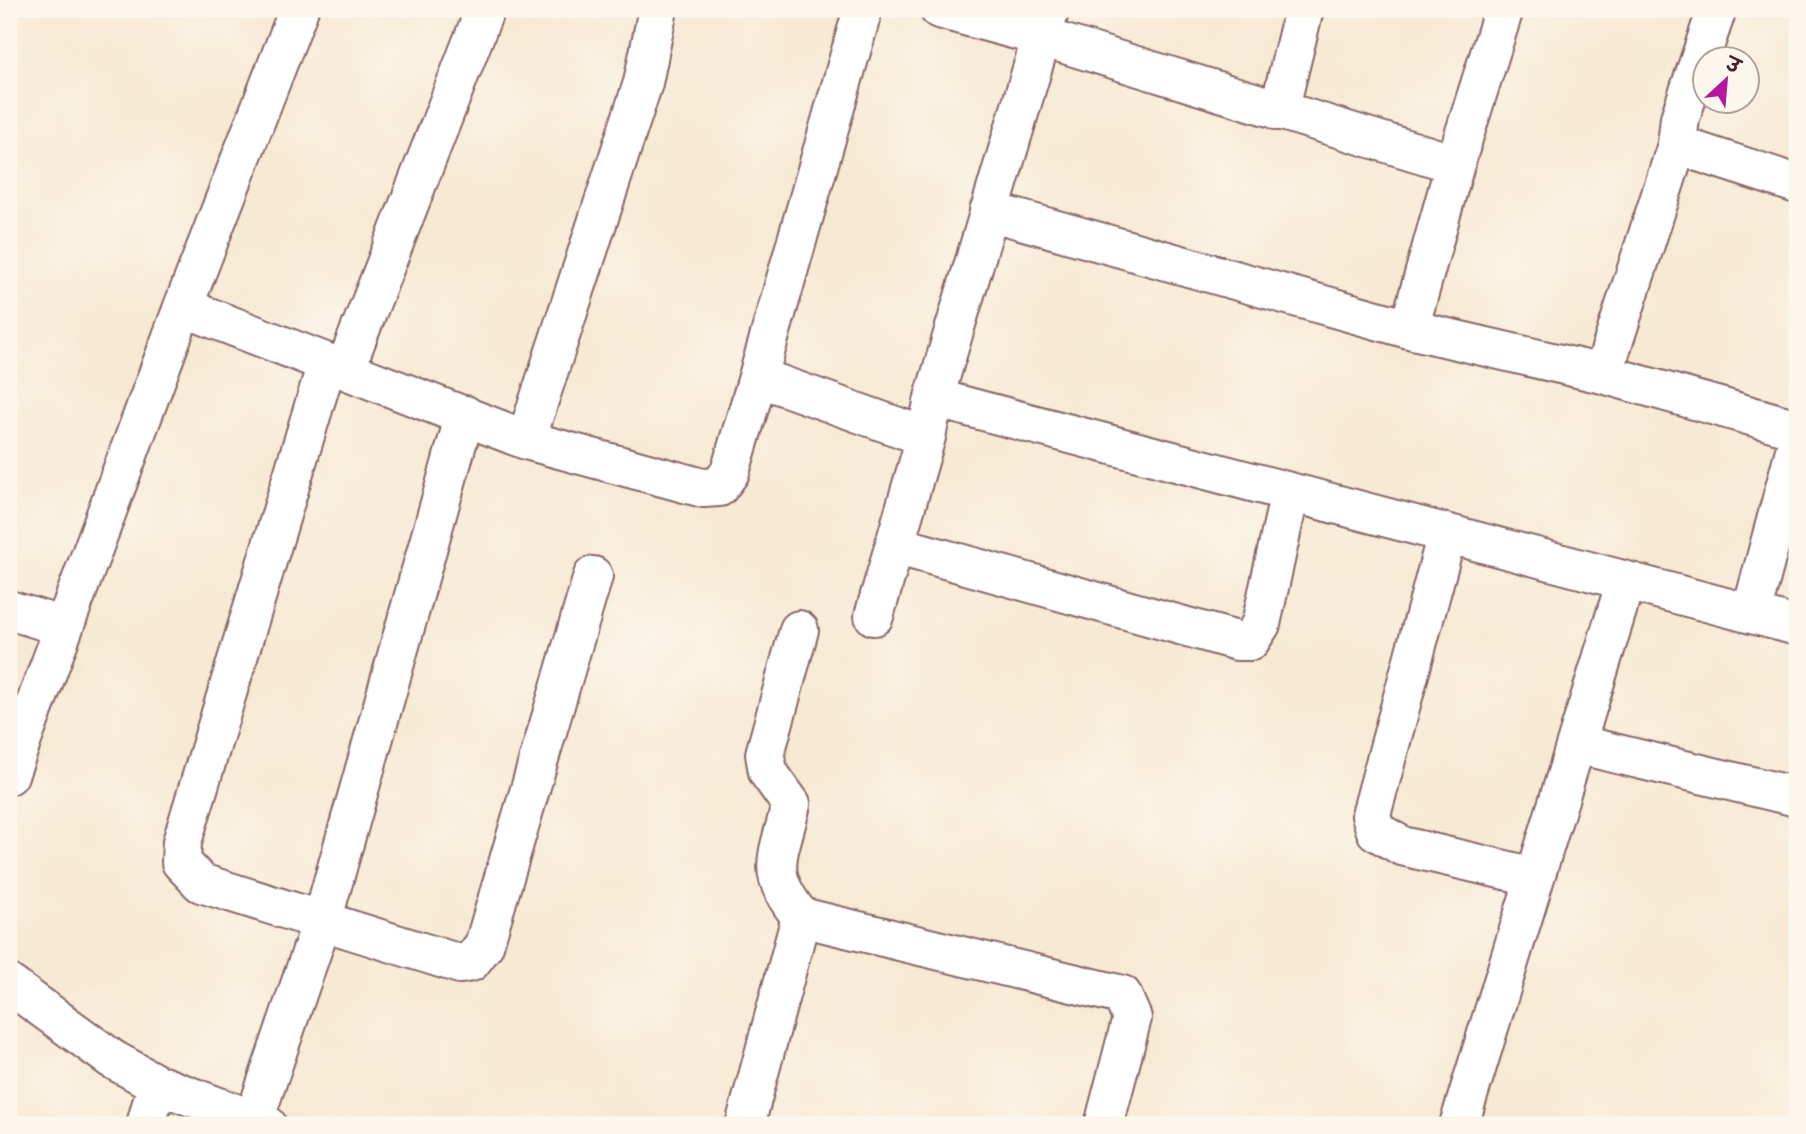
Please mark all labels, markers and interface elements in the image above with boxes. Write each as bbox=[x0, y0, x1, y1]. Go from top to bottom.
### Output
north arrow bbox=[1690, 46, 1760, 116]
text: उ bbox=[1720, 51, 1746, 80]

